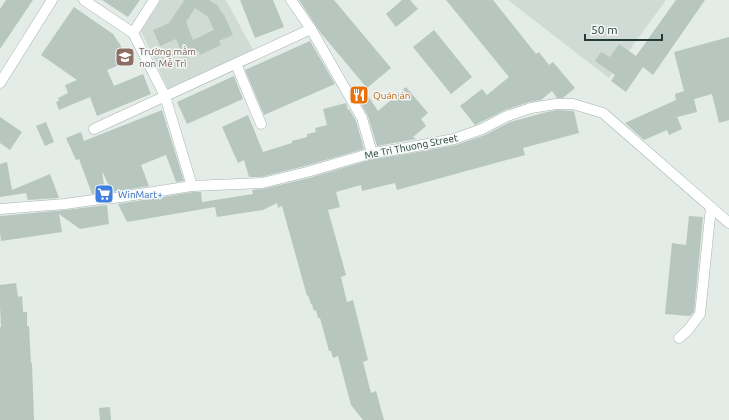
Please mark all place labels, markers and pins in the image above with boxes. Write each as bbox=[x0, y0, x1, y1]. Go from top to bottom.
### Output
place label: Trường mầm non Mễ Trì bbox=[139, 45, 196, 69]
school or university icon: Trường mầm non Mễ Trì bbox=[114, 46, 136, 68]
restaurant icon: Quán ăn bbox=[348, 84, 370, 106]
place label: Quán ăn bbox=[373, 90, 410, 101]
supermarket icon: WinMart+ bbox=[93, 183, 115, 205]
place label: WinMart+ bbox=[118, 189, 163, 200]

